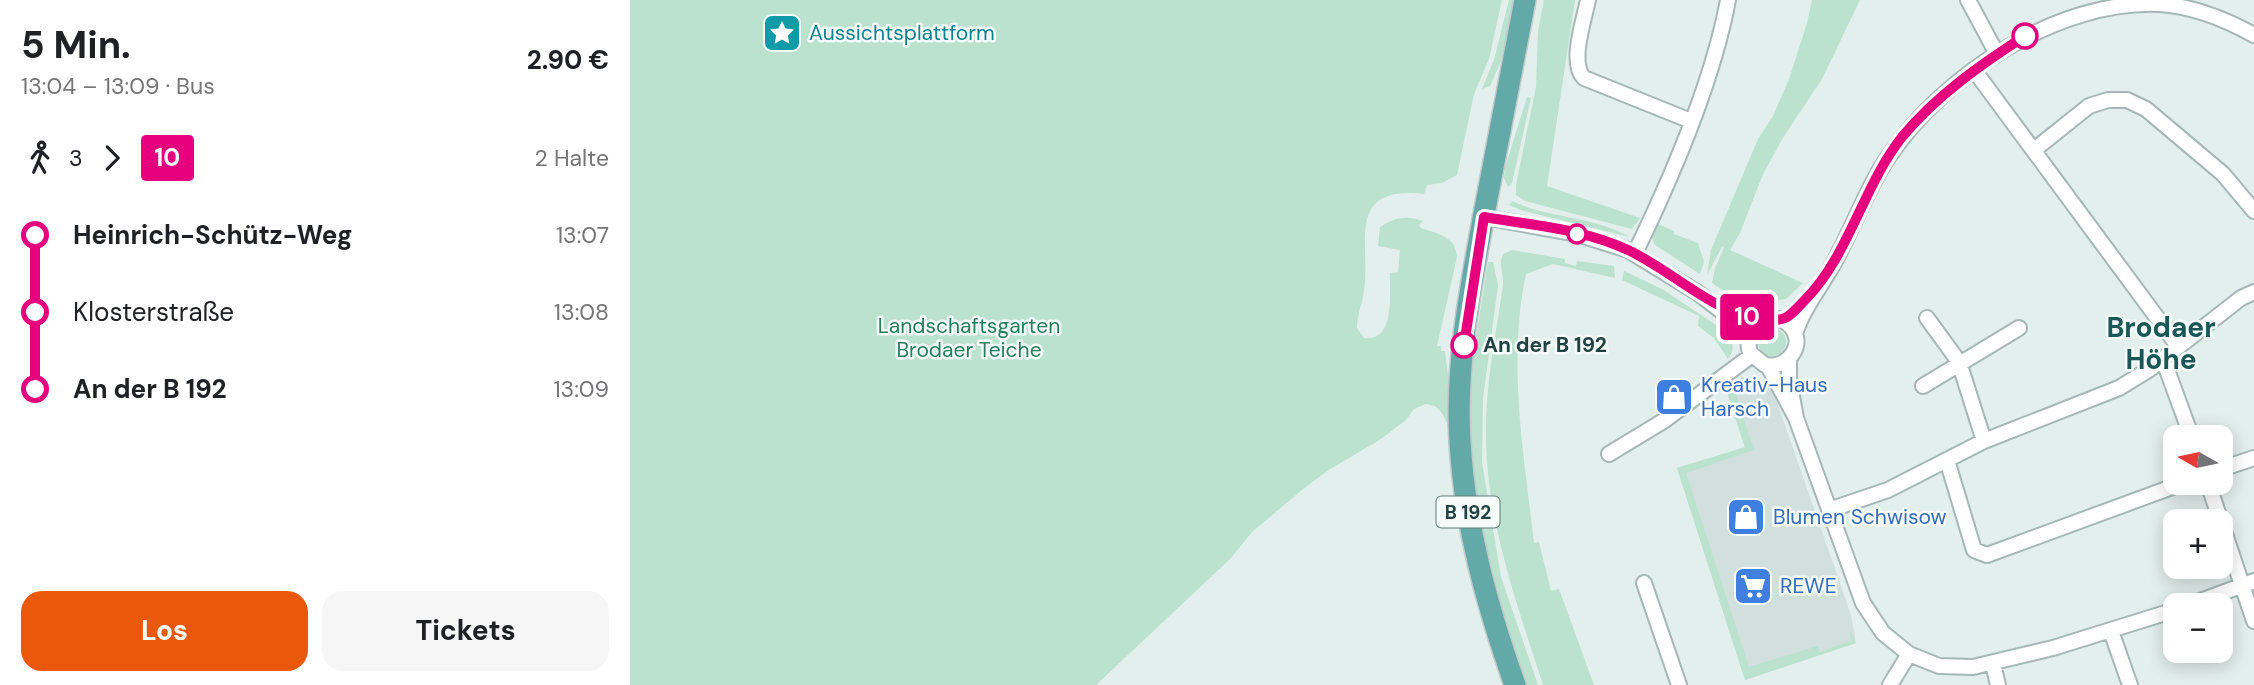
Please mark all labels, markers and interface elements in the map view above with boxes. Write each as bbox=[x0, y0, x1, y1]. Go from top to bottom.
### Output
place icon: Aussichtsplattform bbox=[761, 12, 803, 54]
place label: Aussichtsplattform bbox=[809, 19, 995, 47]
text: 5 Min. bbox=[21, 20, 131, 70]
unlabelled marker bbox=[2012, 23, 2038, 49]
text: 2.90 € bbox=[527, 43, 609, 77]
text: 13:04 – 13:09 · Bus bbox=[21, 71, 215, 101]
icon: walk bbox=[21, 139, 59, 177]
icon: forward bbox=[93, 139, 131, 177]
text: 10 bbox=[155, 142, 180, 173]
text: 3 bbox=[69, 143, 83, 173]
text: 2 Halte bbox=[535, 143, 609, 173]
text: Heinrich-Schütz-Weg bbox=[73, 218, 353, 252]
text: 13:07 bbox=[556, 220, 609, 250]
unlabelled marker bbox=[1567, 224, 1587, 244]
line badge: 10 bbox=[1716, 294, 1778, 340]
text: Klosterstraße bbox=[73, 295, 234, 329]
text: 13:08 bbox=[554, 297, 609, 327]
text: 10 bbox=[1734, 301, 1760, 332]
district label: Brodaer Höhe bbox=[2106, 309, 2216, 378]
park label: Landschaftsgarten Brodaer Teiche bbox=[878, 312, 1060, 364]
place label: An der B 192 bbox=[1483, 331, 1607, 359]
marker: An der B 192 bbox=[1451, 332, 1477, 358]
place label: Kreativ-Haus Harsch bbox=[1701, 371, 1828, 423]
text: An der B 192 bbox=[73, 372, 227, 406]
text: 13:09 bbox=[553, 374, 609, 404]
shop icon: Kreativ-Haus Harsch bbox=[1653, 376, 1695, 418]
north arrow bbox=[2163, 425, 2233, 495]
map controls bbox=[2163, 425, 2233, 663]
road number: B 192 bbox=[1436, 496, 1500, 527]
shop icon: Blumen Schwisow bbox=[1725, 496, 1767, 538]
place label: Blumen Schwisow bbox=[1773, 503, 1947, 531]
button: + bbox=[2163, 509, 2233, 579]
supermarket icon: REWE bbox=[1732, 565, 1774, 607]
place label: REWE bbox=[1780, 572, 1837, 600]
button: Los bbox=[21, 591, 308, 671]
button: Tickets bbox=[322, 591, 609, 671]
button: − bbox=[2163, 593, 2233, 663]

